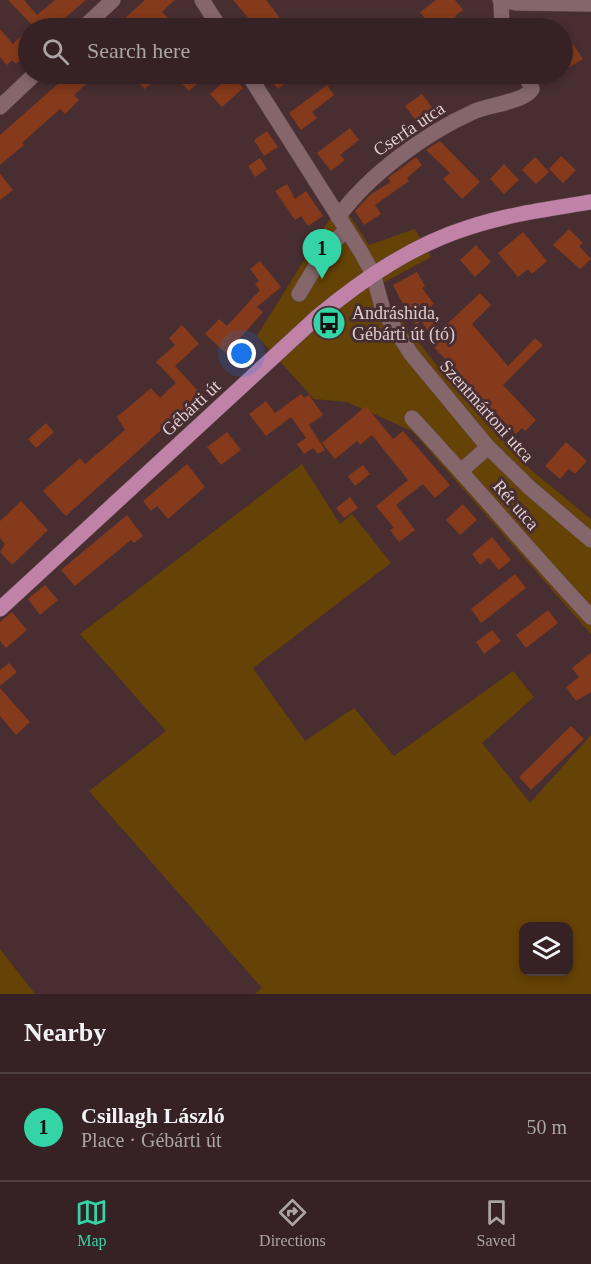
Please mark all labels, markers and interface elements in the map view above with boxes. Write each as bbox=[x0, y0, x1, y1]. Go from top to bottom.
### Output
search box bbox=[18, 18, 573, 84]
icon: search bbox=[39, 35, 72, 68]
text: Search here bbox=[87, 38, 190, 63]
street label: Cserfa utca bbox=[370, 98, 448, 160]
pin: 1 bbox=[302, 230, 342, 279]
place label: Andráshida, Gébárti út (tó) bbox=[352, 303, 455, 345]
bus stop icon: Andráshida, Gébárti út (tó) bbox=[311, 305, 347, 341]
your location bbox=[227, 339, 256, 368]
street label: Szentmártoni utca bbox=[436, 356, 538, 466]
street label: Gébárti út bbox=[158, 376, 224, 440]
street label: Rét utca bbox=[489, 476, 543, 534]
map controls bbox=[519, 922, 573, 976]
button: layers bbox=[519, 922, 573, 976]
text: Nearby bbox=[24, 1018, 106, 1047]
text: Csillagh László bbox=[81, 1103, 225, 1128]
text: 1 bbox=[39, 1116, 49, 1138]
text: 50 m bbox=[526, 1116, 567, 1138]
text: Place · Gébárti út bbox=[81, 1129, 222, 1151]
tab: Map bbox=[75, 1196, 108, 1250]
tab: Directions bbox=[259, 1196, 326, 1250]
tab: Saved bbox=[476, 1196, 516, 1250]

